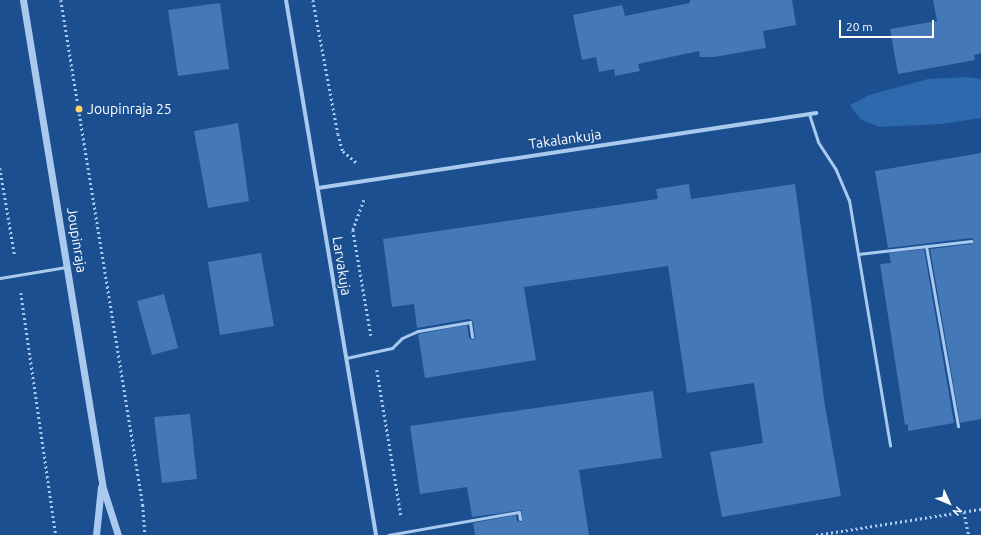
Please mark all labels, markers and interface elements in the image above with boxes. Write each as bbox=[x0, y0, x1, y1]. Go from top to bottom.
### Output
scale bar bbox=[841, 12, 936, 38]
text: 20 m bbox=[846, 20, 873, 33]
place label: Joupinraja 25 bbox=[87, 101, 172, 117]
marker: Joupinraja 25 bbox=[74, 104, 84, 114]
street label: Takalankuja bbox=[528, 126, 602, 152]
street label: Joupinraja bbox=[64, 206, 90, 274]
street label: Larvakuja bbox=[329, 235, 355, 297]
north arrow bbox=[929, 483, 969, 523]
text: N bbox=[950, 504, 965, 518]

